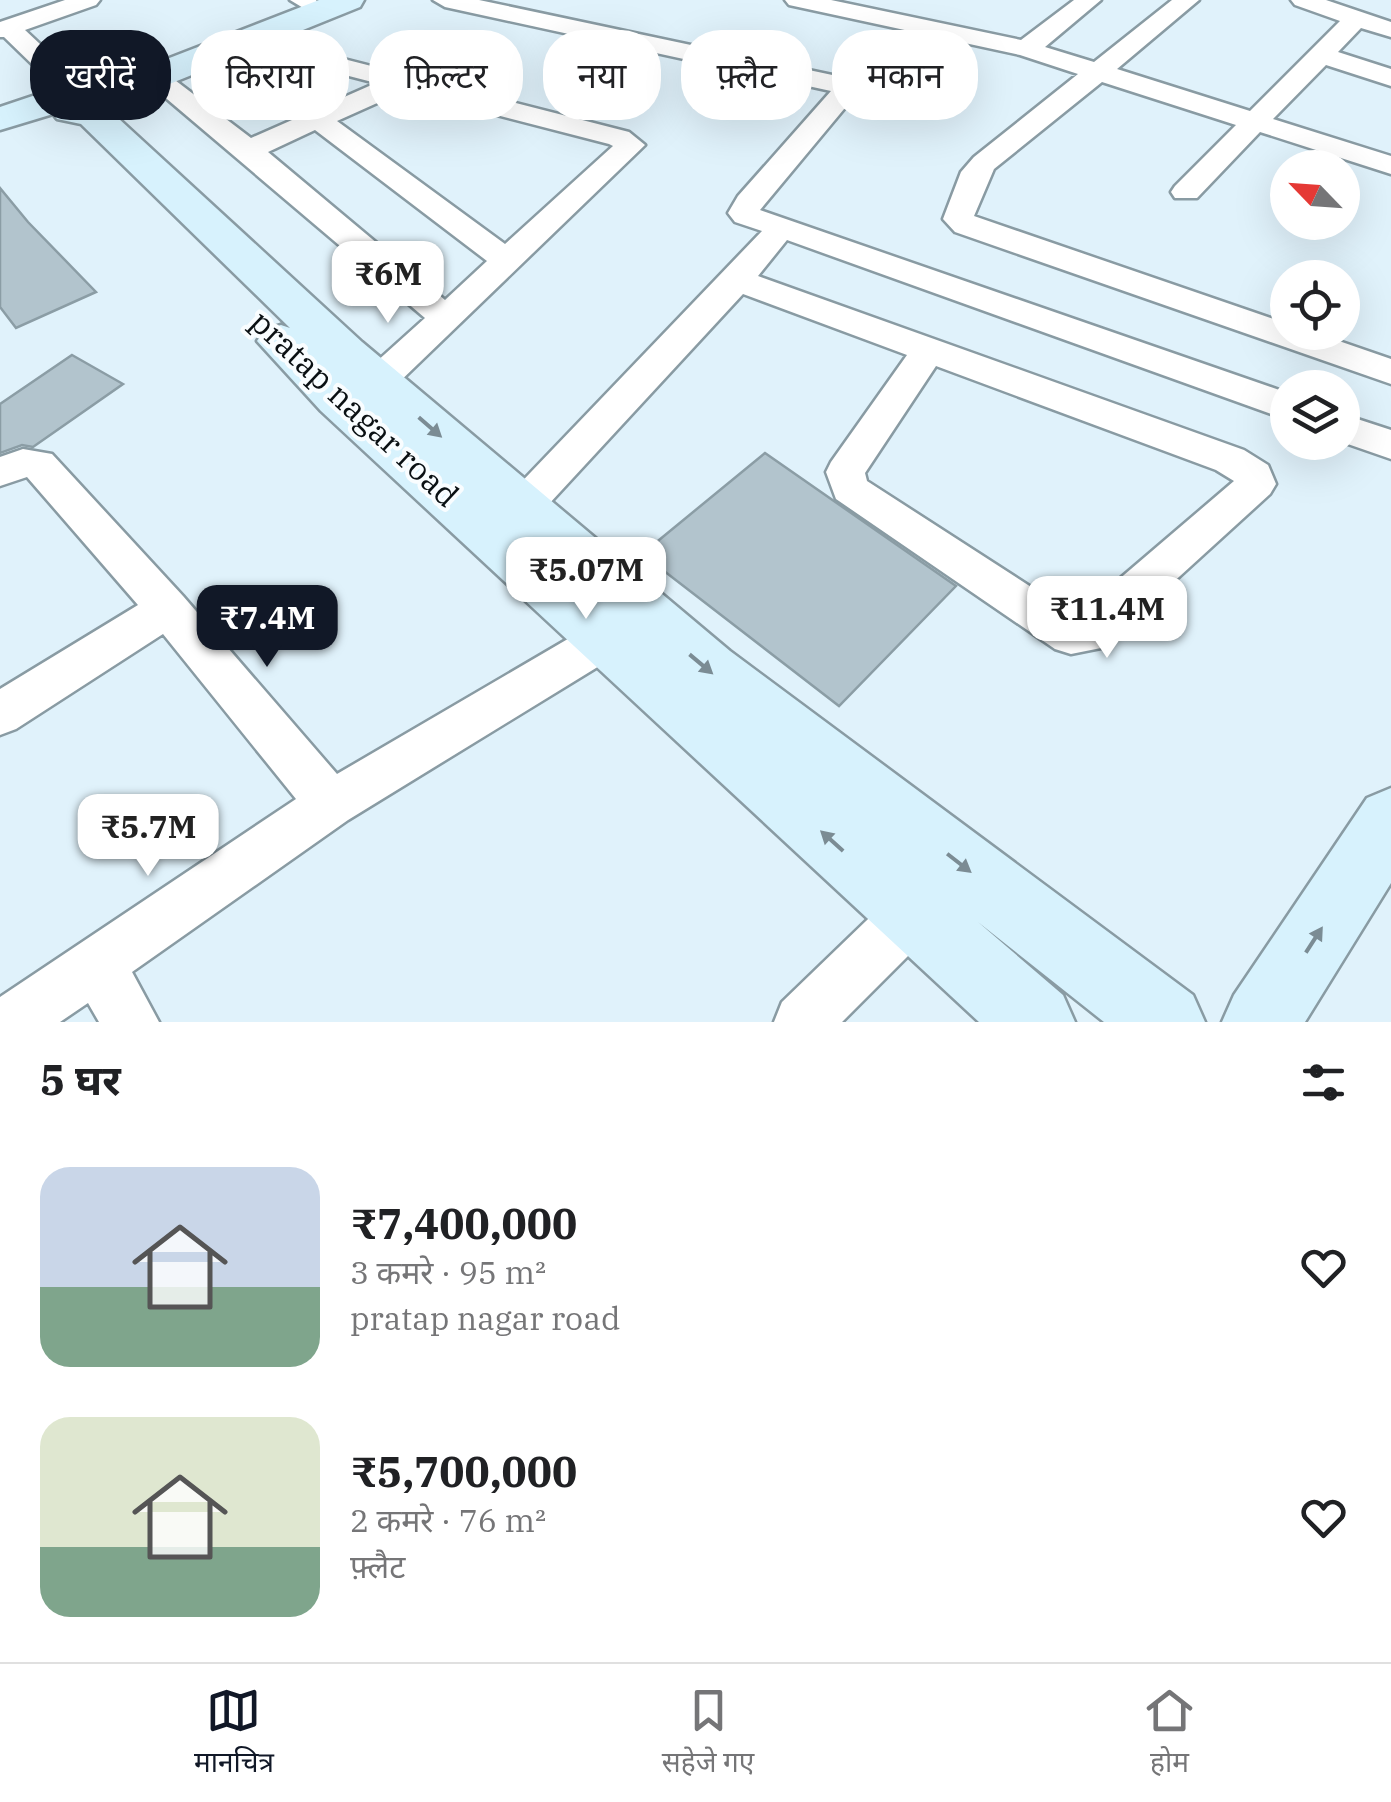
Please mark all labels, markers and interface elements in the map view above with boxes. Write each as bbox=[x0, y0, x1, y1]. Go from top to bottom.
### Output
chip: खरीदें bbox=[30, 30, 171, 120]
chip: किराया bbox=[191, 30, 349, 120]
chip: फ़िल्टर bbox=[369, 30, 523, 120]
chip: नया bbox=[543, 30, 661, 120]
chip: फ़्लैट bbox=[681, 30, 812, 120]
chip: मकान bbox=[832, 30, 978, 120]
north arrow bbox=[1270, 150, 1360, 240]
map controls bbox=[1270, 150, 1360, 460]
pin: ₹6M bbox=[340, 241, 436, 326]
text: ₹6M bbox=[354, 252, 422, 294]
button: locate bbox=[1270, 260, 1360, 350]
street label: pratap nagar road bbox=[242, 300, 468, 516]
button: layers bbox=[1270, 370, 1360, 460]
one-way arrow bbox=[417, 416, 442, 438]
pin: ₹5.07M bbox=[505, 537, 667, 622]
text: ₹5.07M bbox=[528, 548, 644, 590]
pin: ₹11.4M bbox=[1026, 576, 1188, 661]
pin: ₹7.4M bbox=[197, 585, 337, 670]
text: ₹11.4M bbox=[1049, 587, 1165, 629]
text: ₹7.4M bbox=[219, 596, 315, 638]
one-way arrow bbox=[689, 653, 714, 674]
pin: ₹5.7M bbox=[78, 794, 218, 879]
text: ₹5.7M bbox=[100, 805, 196, 847]
one-way arrow bbox=[820, 830, 844, 853]
one-way arrow bbox=[945, 852, 971, 873]
one-way arrow bbox=[1304, 926, 1322, 954]
text: 5 घर bbox=[40, 1052, 121, 1107]
icon: filters bbox=[1296, 1055, 1351, 1110]
text: ₹7,400,000 bbox=[350, 1196, 577, 1251]
icon: home bbox=[120, 1207, 240, 1327]
icon: heart bbox=[1296, 1240, 1351, 1295]
text: 3 कमरे · 95 m² bbox=[350, 1251, 546, 1293]
text: pratap nagar road bbox=[350, 1297, 620, 1339]
text: ₹5,700,000 bbox=[350, 1444, 577, 1499]
icon: home bbox=[120, 1457, 240, 1577]
icon: heart bbox=[1296, 1490, 1351, 1545]
text: 2 कमरे · 76 m² bbox=[350, 1499, 546, 1541]
text: फ़्लैट bbox=[350, 1545, 405, 1587]
tab: मानचित्र bbox=[194, 1683, 274, 1783]
tab: सहेजे गए bbox=[662, 1683, 754, 1783]
tab: होम bbox=[1142, 1683, 1197, 1783]

